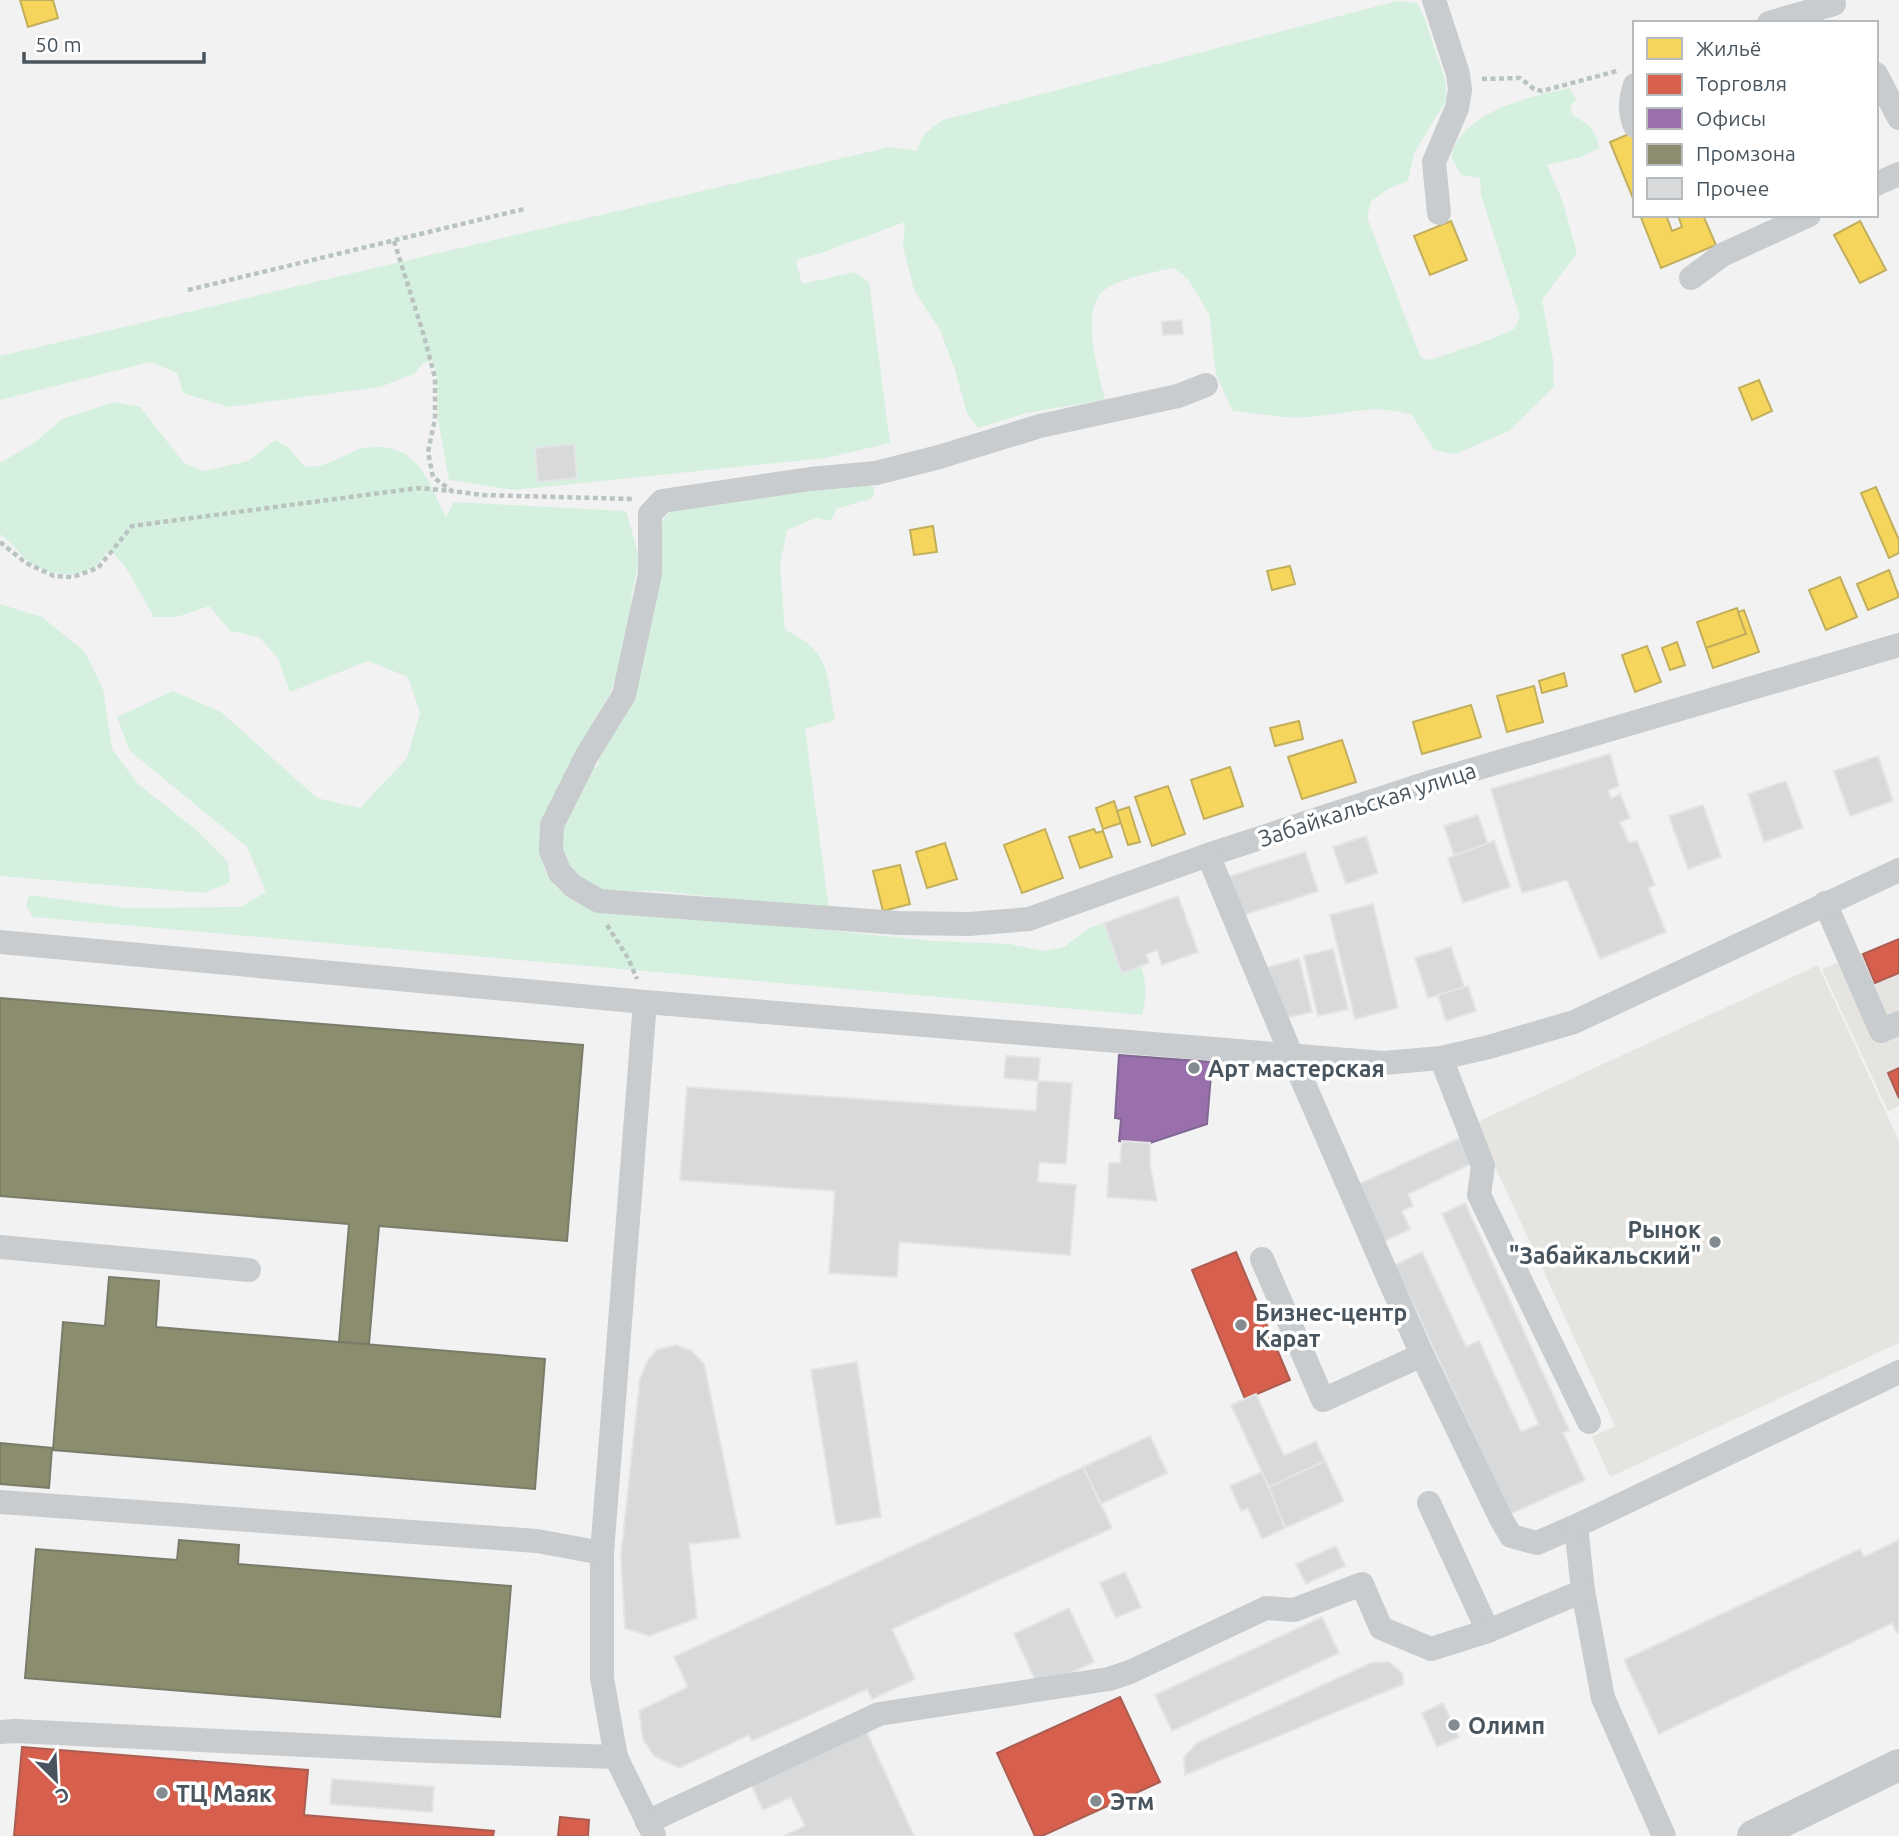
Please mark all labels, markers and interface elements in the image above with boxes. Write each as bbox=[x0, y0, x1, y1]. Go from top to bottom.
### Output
scale bar bbox=[24, 21, 205, 65]
legend bbox=[1633, 21, 1878, 217]
text: 50 m bbox=[35, 32, 82, 56]
text: Жильё bbox=[1696, 36, 1761, 60]
text: Торговля bbox=[1696, 71, 1787, 95]
text: Офисы bbox=[1696, 106, 1766, 130]
text: Промзона bbox=[1696, 141, 1796, 165]
text: Прочее bbox=[1696, 176, 1769, 200]
street label: Забайкальская улица bbox=[1255, 757, 1479, 851]
place label: Арт мастерская bbox=[1208, 1056, 1385, 1081]
marker: Арт мастерская bbox=[1186, 1060, 1202, 1076]
place label: Рынок "Забайкальский" bbox=[1509, 1217, 1701, 1268]
marker: Рынок "Забайкальский" bbox=[1707, 1234, 1723, 1250]
place label: Бизнес-центр Карат bbox=[1255, 1300, 1407, 1351]
marker: Бизнес-центр Карат bbox=[1233, 1317, 1249, 1333]
place label: Олимп bbox=[1468, 1713, 1545, 1738]
marker: Олимп bbox=[1446, 1717, 1462, 1733]
north arrow bbox=[21, 1745, 91, 1815]
place label: ТЦ Маяк bbox=[176, 1781, 272, 1806]
text: С bbox=[53, 1783, 73, 1808]
marker: ТЦ Маяк bbox=[154, 1785, 170, 1801]
place label: Этм bbox=[1110, 1789, 1154, 1814]
marker: Этм bbox=[1088, 1793, 1104, 1809]

